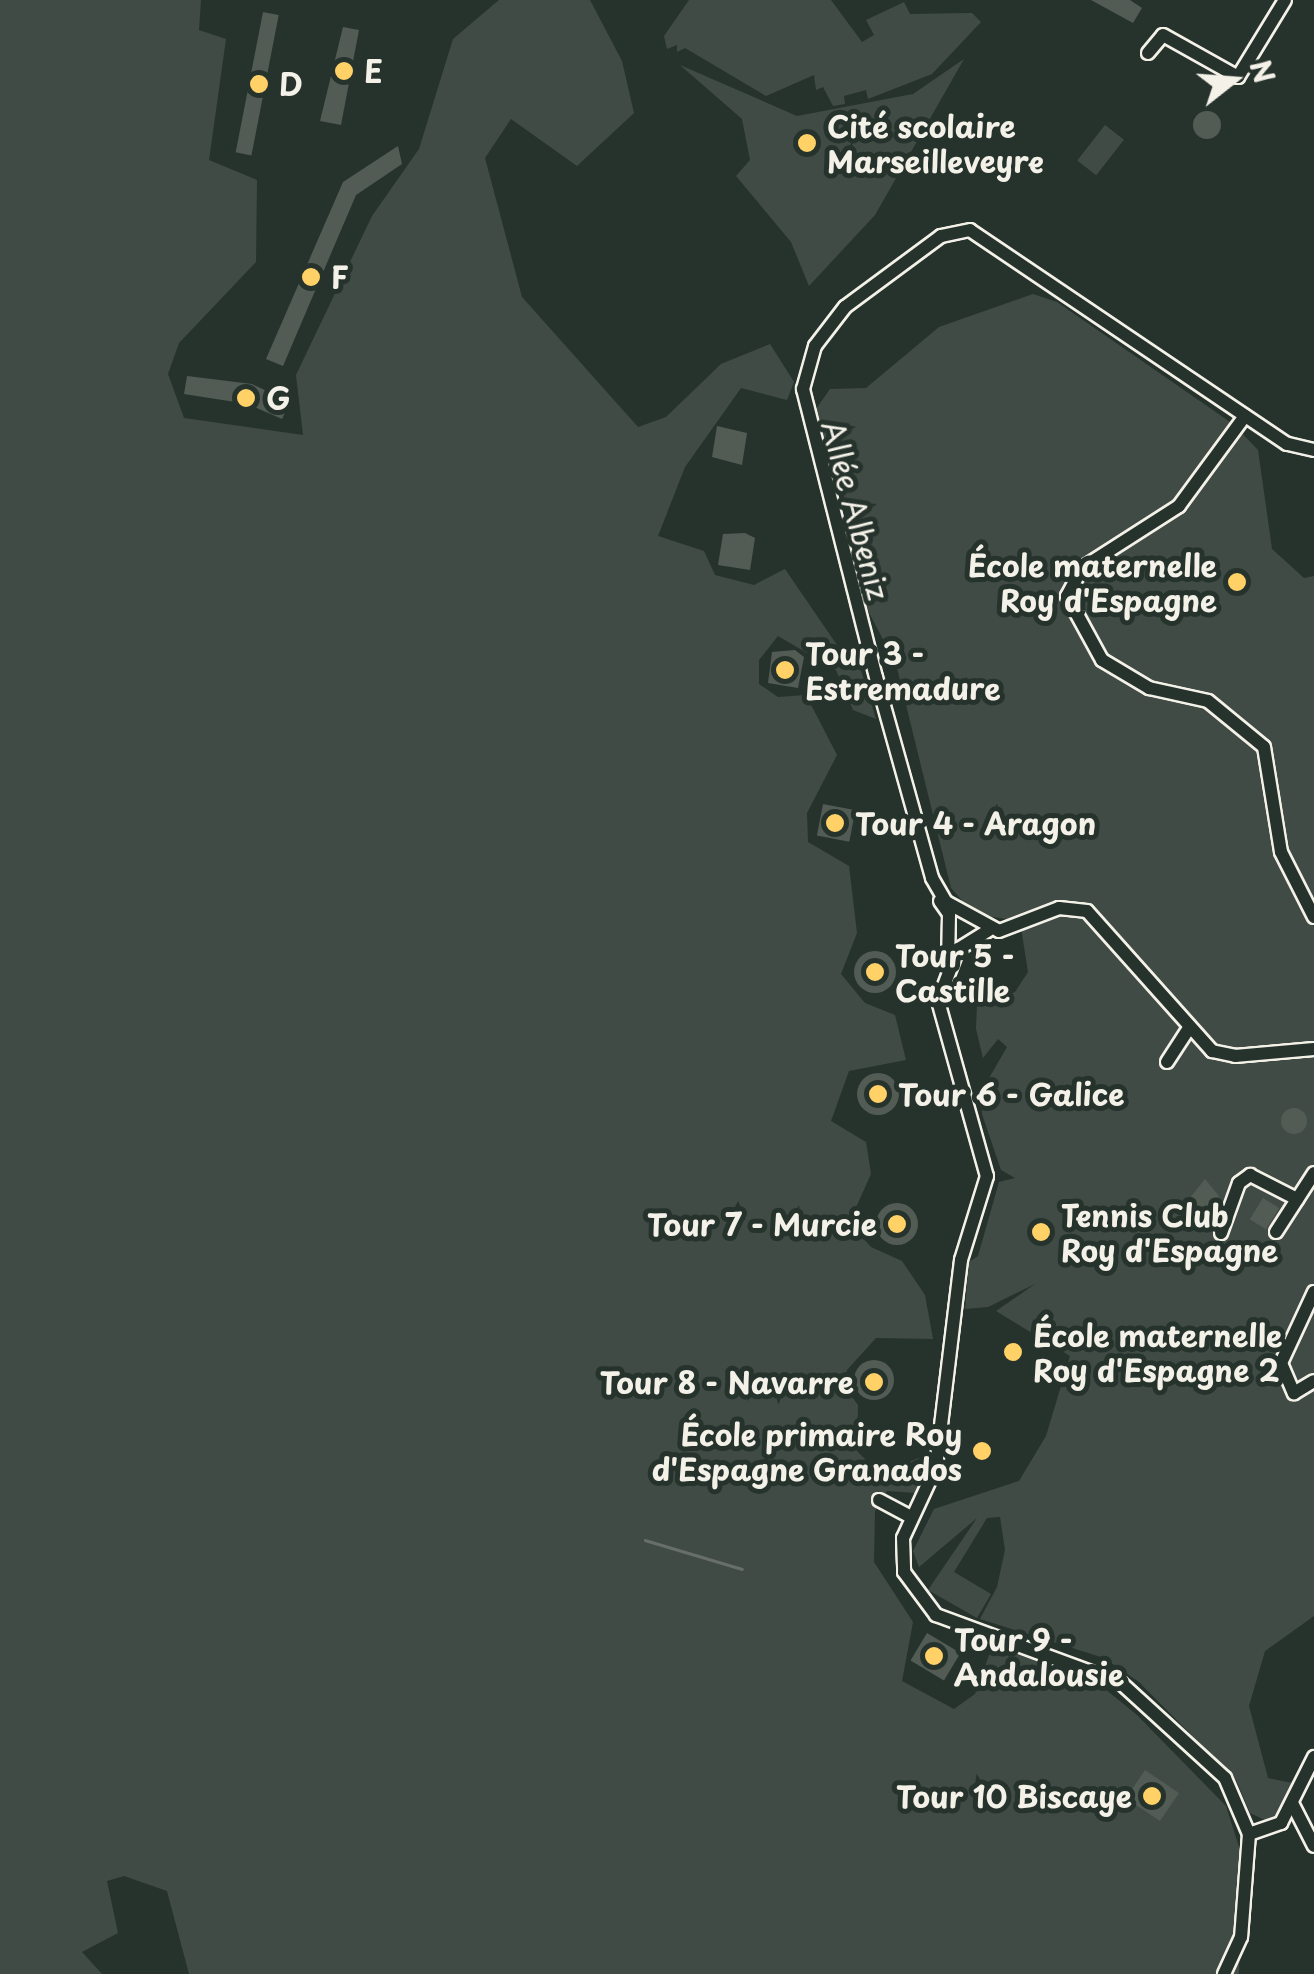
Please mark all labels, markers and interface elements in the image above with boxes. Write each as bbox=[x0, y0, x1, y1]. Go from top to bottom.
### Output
north arrow bbox=[1184, 30, 1284, 130]
place label: E bbox=[364, 53, 383, 89]
text: N bbox=[1239, 54, 1287, 88]
marker: E bbox=[333, 60, 355, 82]
place label: D bbox=[279, 66, 303, 102]
marker: D bbox=[248, 73, 270, 95]
place label: Cité scolaire Marseilleveyre bbox=[827, 108, 1044, 178]
marker: Cité scolaire Marseilleveyre bbox=[796, 132, 818, 154]
place label: F bbox=[331, 259, 349, 295]
marker: F bbox=[300, 266, 322, 288]
place label: G bbox=[266, 380, 291, 416]
marker: G bbox=[235, 387, 257, 409]
street label: Allée Albeniz bbox=[814, 415, 898, 605]
place label: École maternelle Roy d'Espagne bbox=[966, 547, 1217, 618]
marker: École maternelle Roy d'Espagne bbox=[1226, 571, 1248, 593]
place label: Tour 3 - Estremadure bbox=[805, 635, 1001, 706]
marker: Tour 3 - Estremadure bbox=[774, 659, 796, 681]
place label: Tour 4 - Aragon bbox=[855, 805, 1099, 841]
marker: Tour 4 - Aragon bbox=[824, 812, 846, 834]
place label: Tour 5 - Castille bbox=[895, 937, 1016, 1008]
marker: Tour 5 - Castille bbox=[864, 961, 886, 983]
place label: Tour 6 - Galice bbox=[898, 1076, 1126, 1112]
marker: Tour 6 - Galice bbox=[867, 1083, 889, 1105]
place label: Tennis Club Roy d'Espagne bbox=[1061, 1197, 1281, 1268]
place label: Tour 7 - Murcie bbox=[645, 1206, 877, 1242]
marker: Tour 7 - Murcie bbox=[886, 1213, 908, 1235]
marker: Tennis Club Roy d'Espagne bbox=[1030, 1221, 1052, 1243]
place label: École maternelle Roy d'Espagne 2 bbox=[1033, 1317, 1284, 1388]
marker: École maternelle Roy d'Espagne 2 bbox=[1002, 1341, 1024, 1363]
place label: Tour 8 - Navarre bbox=[598, 1364, 854, 1400]
marker: Tour 8 - Navarre bbox=[863, 1371, 885, 1393]
place label: École primaire Roy d'Espagne Granados bbox=[651, 1416, 962, 1486]
marker: École primaire Roy d'Espagne Granados bbox=[971, 1440, 993, 1462]
place label: Tour 9 - Andalousie bbox=[954, 1621, 1124, 1692]
marker: Tour 9 - Andalousie bbox=[923, 1645, 945, 1667]
place label: Tour 10 Biscaye bbox=[892, 1778, 1132, 1814]
marker: Tour 10 Biscaye bbox=[1141, 1785, 1163, 1807]

